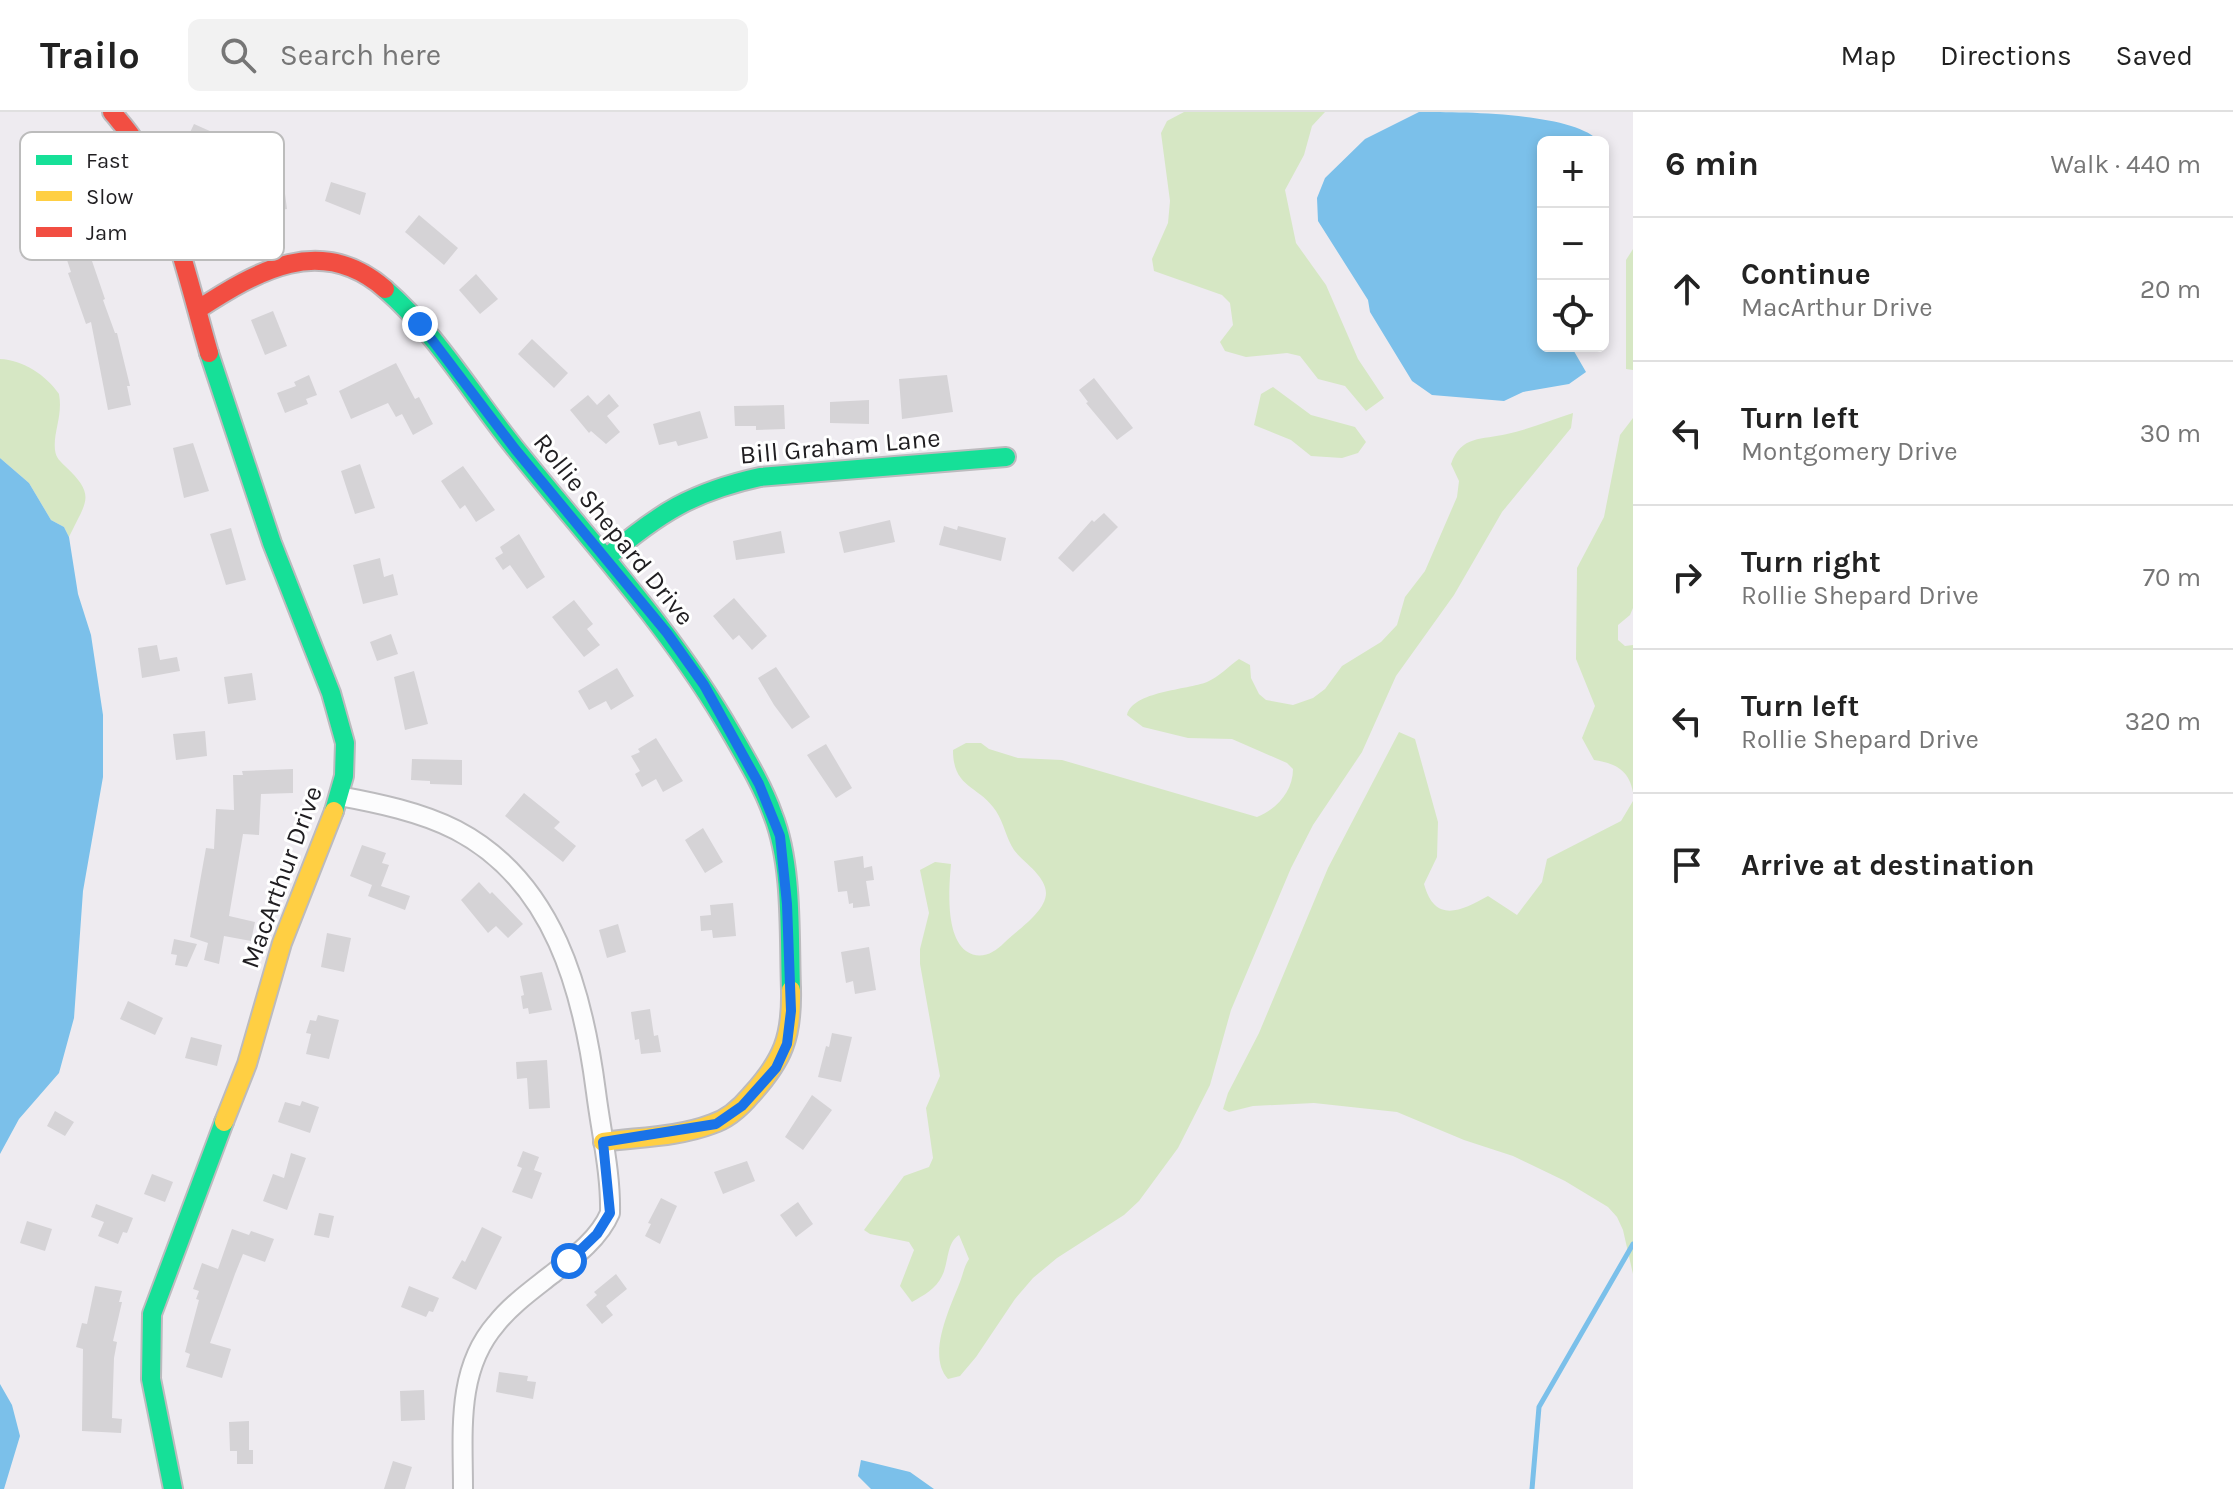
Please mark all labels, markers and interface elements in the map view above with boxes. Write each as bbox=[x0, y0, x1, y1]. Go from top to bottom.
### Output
search box bbox=[188, 19, 748, 91]
text: Trailo bbox=[40, 33, 140, 78]
icon: search bbox=[216, 33, 260, 77]
text: Search here bbox=[280, 37, 441, 73]
text: Map bbox=[1841, 39, 1896, 72]
text: Directions bbox=[1940, 39, 2072, 72]
text: Saved bbox=[2116, 39, 2193, 72]
legend bbox=[20, 132, 284, 260]
map controls bbox=[1537, 136, 1609, 352]
button: + bbox=[1537, 136, 1609, 208]
text: 6 min bbox=[1665, 144, 1759, 184]
text: Fast bbox=[86, 148, 129, 174]
text: Walk · 440 m bbox=[2050, 149, 2201, 180]
text: Slow bbox=[86, 184, 133, 210]
button: − bbox=[1537, 208, 1609, 280]
text: Jam bbox=[86, 220, 128, 246]
text: Continue bbox=[1741, 256, 1871, 292]
icon: ahead bbox=[1665, 267, 1709, 311]
text: 20 m bbox=[2140, 274, 2201, 305]
button: locate bbox=[1537, 280, 1609, 352]
text: MacArthur Drive bbox=[1741, 292, 1933, 323]
route end bbox=[402, 306, 438, 342]
text: Turn left bbox=[1741, 400, 1859, 436]
icon: left bbox=[1665, 411, 1709, 455]
text: 30 m bbox=[2140, 418, 2201, 449]
street label: Bill Graham Lane bbox=[739, 422, 942, 471]
street label: Rollie Shepard Drive bbox=[527, 427, 701, 632]
text: Montgomery Drive bbox=[1741, 436, 1958, 467]
text: Turn right bbox=[1741, 544, 1881, 580]
icon: right bbox=[1665, 555, 1709, 599]
text: 70 m bbox=[2143, 562, 2201, 593]
text: Rollie Shepard Drive bbox=[1741, 580, 1979, 611]
text: Turn left bbox=[1741, 688, 1859, 724]
icon: left bbox=[1665, 699, 1709, 743]
text: 320 m bbox=[2125, 706, 2201, 737]
text: Rollie Shepard Drive bbox=[1741, 724, 1979, 755]
street label: MacArthur Drive bbox=[234, 782, 329, 972]
icon: arrive bbox=[1665, 843, 1709, 887]
text: Arrive at destination bbox=[1741, 847, 2035, 883]
route start bbox=[551, 1243, 587, 1279]

